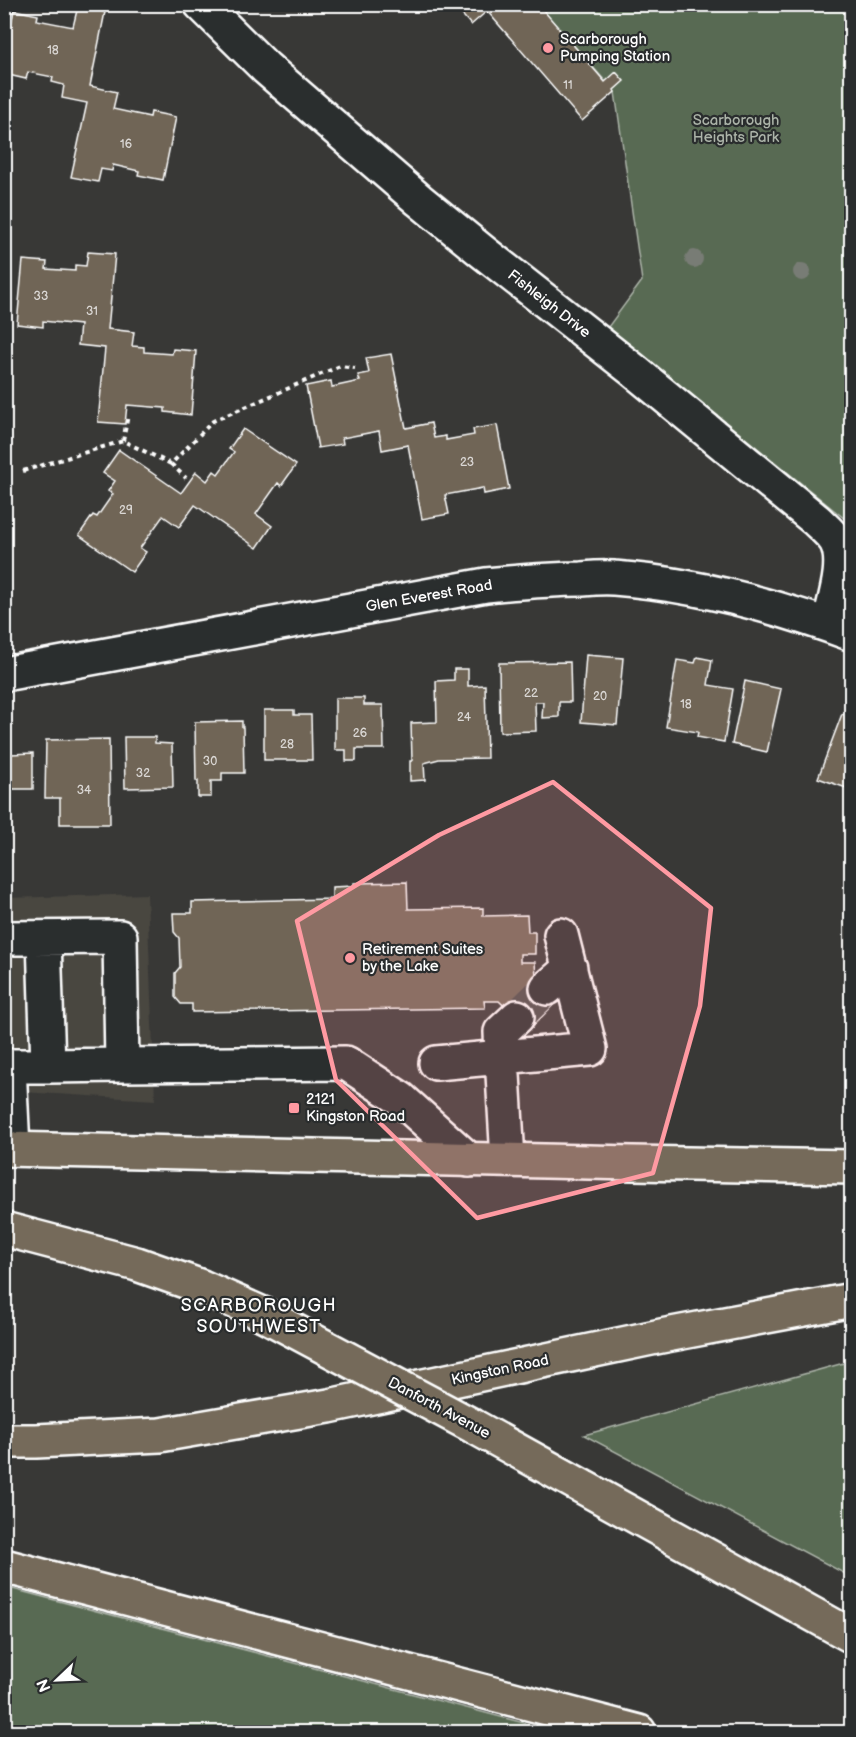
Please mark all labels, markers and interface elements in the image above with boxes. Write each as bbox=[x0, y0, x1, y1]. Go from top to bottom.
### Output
place label: Scarborough Pumping Station bbox=[560, 30, 670, 66]
marker: Scarborough Pumping Station bbox=[541, 41, 555, 55]
house number: 18 bbox=[47, 43, 59, 58]
house number: 11 bbox=[563, 78, 573, 93]
park label: Scarborough Heights Park bbox=[693, 111, 780, 147]
house number: 16 bbox=[120, 137, 132, 152]
street label: Fishleigh Drive bbox=[504, 266, 594, 342]
house number: 33 bbox=[34, 289, 48, 304]
house number: 31 bbox=[86, 304, 98, 319]
house number: 23 bbox=[460, 455, 474, 470]
house number: 29 bbox=[119, 503, 133, 518]
street label: Glen Everest Road bbox=[364, 576, 494, 616]
house number: 22 bbox=[524, 686, 538, 701]
house number: 20 bbox=[593, 689, 607, 704]
house number: 18 bbox=[680, 697, 692, 712]
house number: 24 bbox=[457, 710, 472, 725]
house number: 26 bbox=[353, 726, 367, 741]
house number: 28 bbox=[280, 737, 294, 752]
house number: 30 bbox=[203, 754, 217, 769]
house number: 32 bbox=[136, 766, 150, 781]
house number: 34 bbox=[77, 783, 92, 798]
place label: Retirement Suites by the Lake bbox=[362, 940, 484, 976]
marker: Retirement Suites by the Lake bbox=[343, 951, 357, 965]
place label: 2121 Kingston Road bbox=[306, 1090, 405, 1126]
marker: 2121 Kingston Road bbox=[287, 1101, 301, 1115]
district label: SCARBOROUGH SOUTHWEST bbox=[181, 1295, 337, 1337]
street label: Kingston Road bbox=[450, 1350, 550, 1390]
street label: Danforth Avenue bbox=[385, 1373, 494, 1443]
north arrow bbox=[27, 1650, 87, 1710]
text: N bbox=[33, 1676, 56, 1695]

